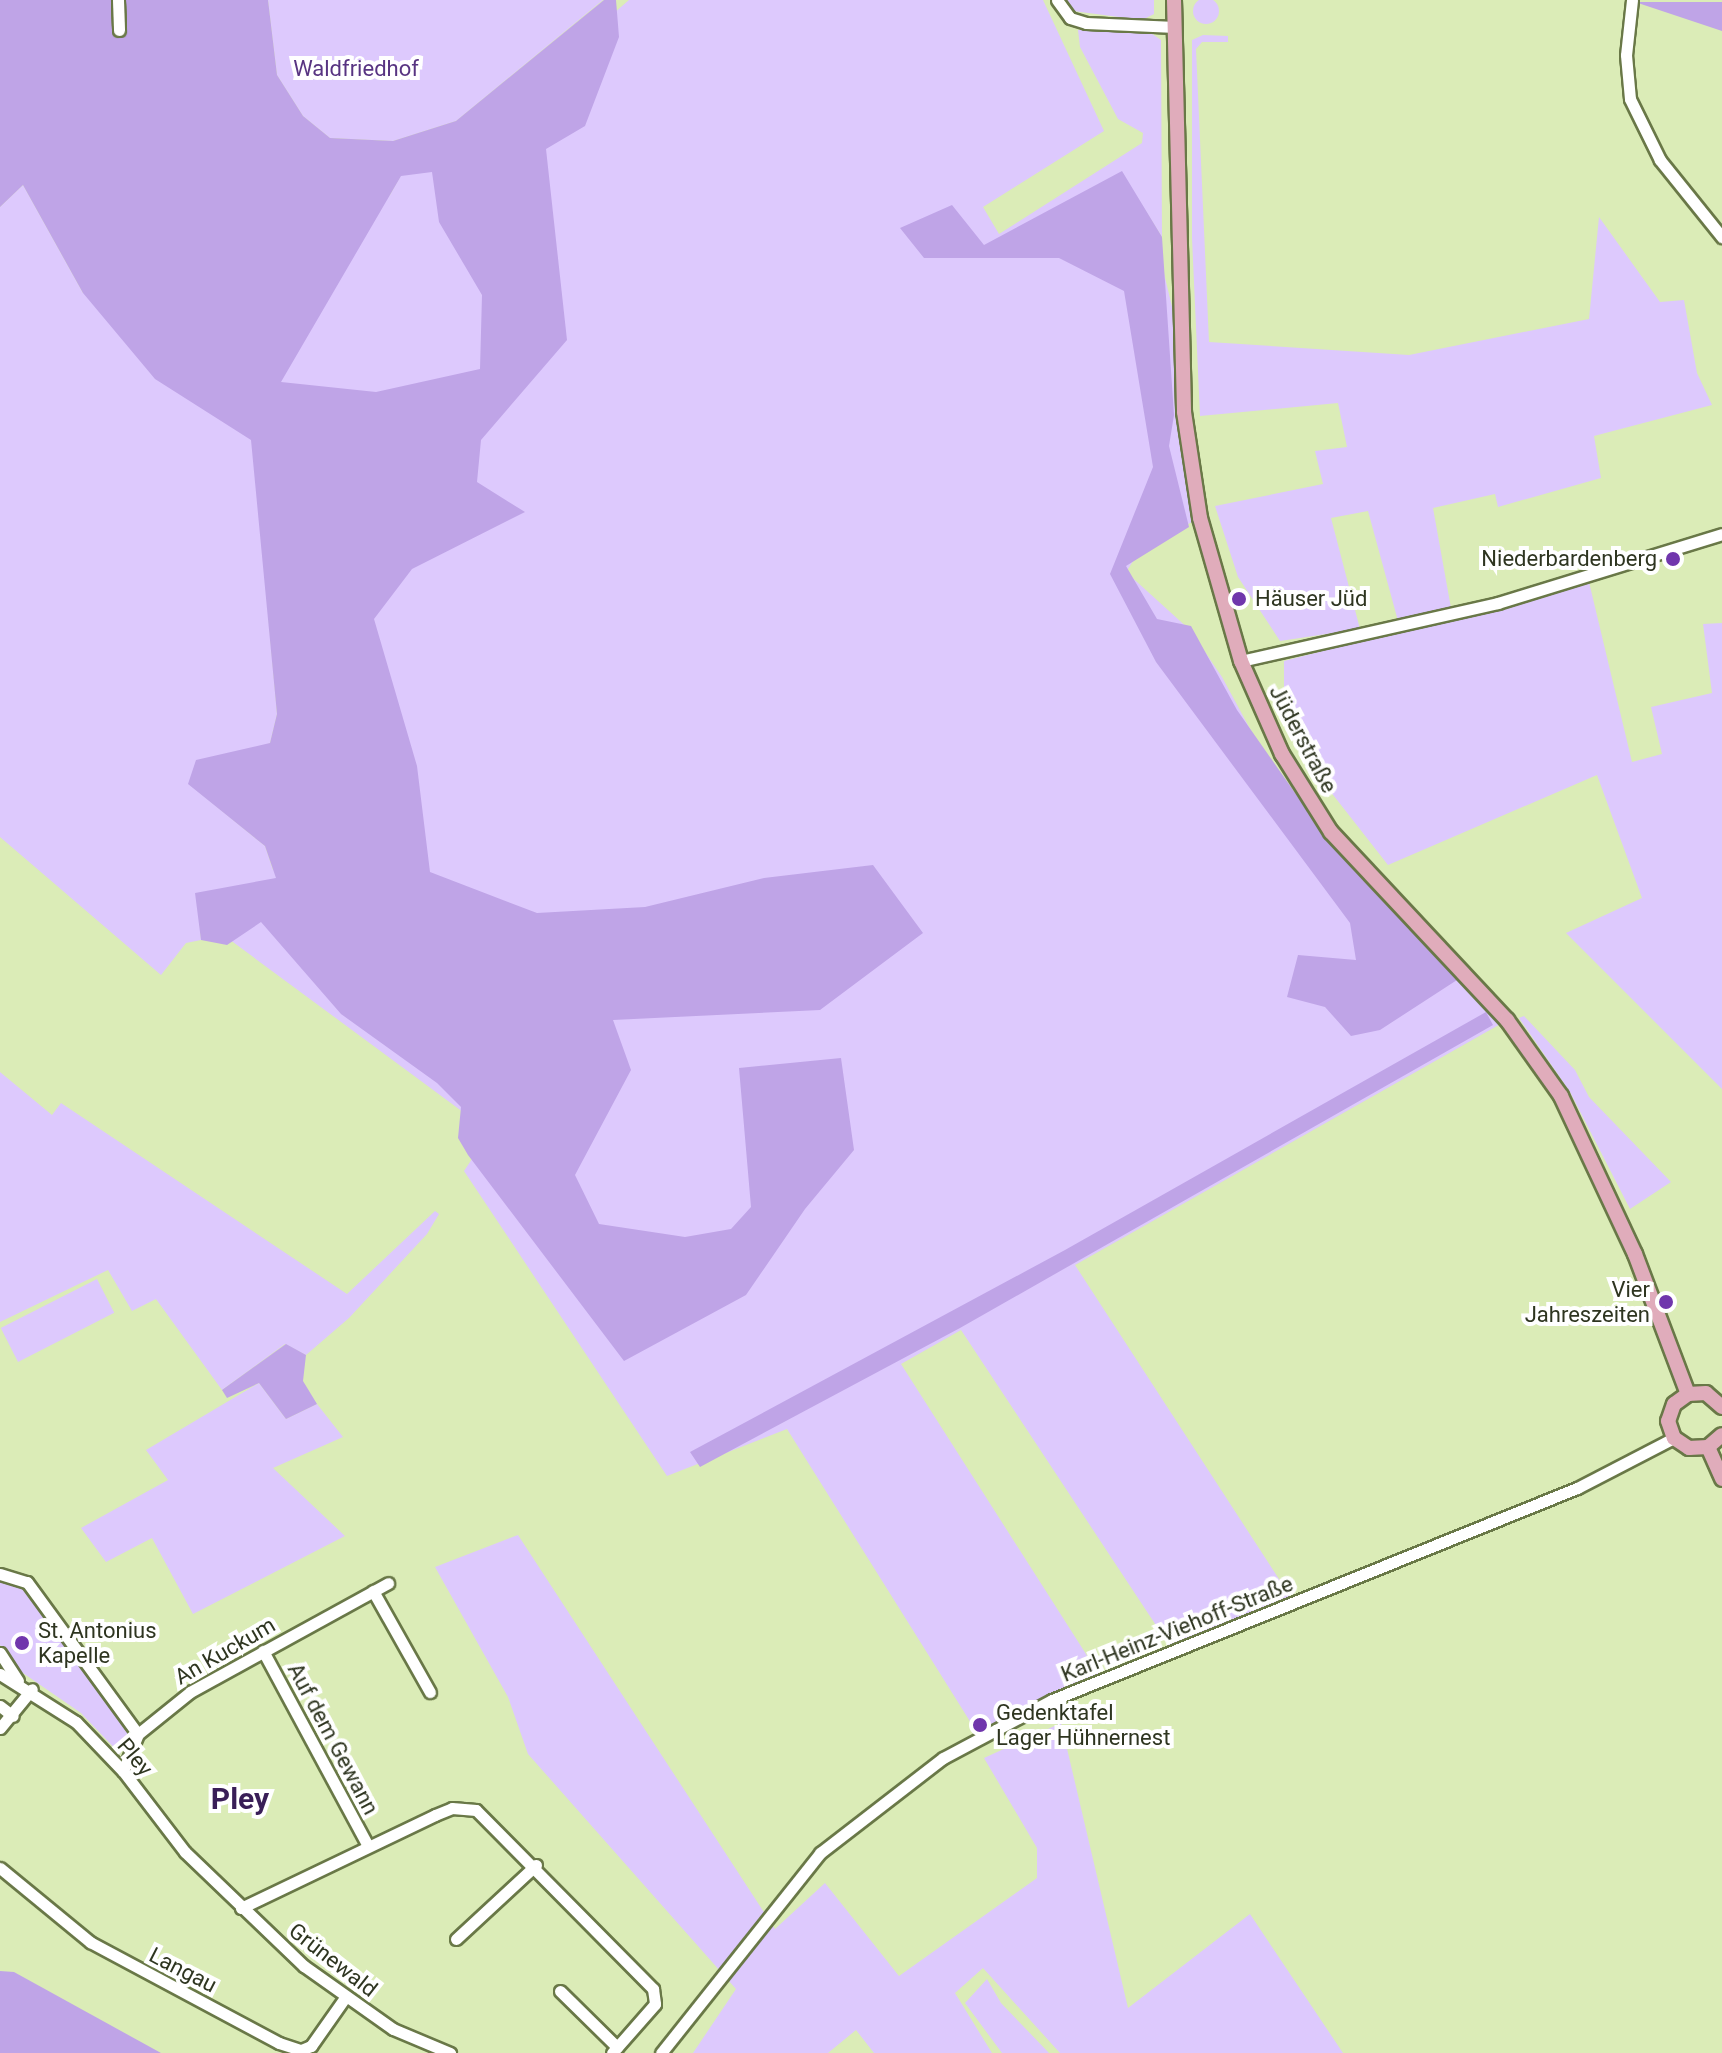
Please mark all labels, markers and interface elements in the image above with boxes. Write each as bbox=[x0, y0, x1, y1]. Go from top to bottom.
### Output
park label: Waldfriedhof bbox=[293, 56, 419, 82]
place label: Niederbardenberg bbox=[1481, 546, 1657, 572]
marker: Niederbardenberg bbox=[1664, 550, 1682, 568]
place label: Häuser Jüd bbox=[1255, 586, 1367, 612]
marker: Häuser Jüd bbox=[1230, 590, 1248, 608]
street label: Jüderstraße bbox=[1264, 681, 1342, 797]
place label: Vier Jahreszeiten bbox=[1525, 1276, 1650, 1328]
marker: Vier Jahreszeiten bbox=[1657, 1293, 1675, 1311]
street label: Karl-Heinz-Viehoff-Straße bbox=[1057, 1570, 1297, 1688]
street label: An Kuckum bbox=[170, 1612, 280, 1690]
place label: St. Antonius Kapelle bbox=[38, 1617, 157, 1668]
marker: St. Antonius Kapelle bbox=[13, 1634, 31, 1652]
street label: Auf dem Gewann bbox=[282, 1659, 384, 1819]
place label: Gedenktafel Lager Hühnernest bbox=[996, 1699, 1170, 1750]
marker: Gedenktafel Lager Hühnernest bbox=[971, 1716, 989, 1734]
street label: Pley bbox=[112, 1733, 158, 1781]
district label: Pley bbox=[211, 1781, 269, 1817]
street label: Grünewald bbox=[284, 1917, 382, 2003]
street label: Langau bbox=[145, 1942, 221, 1998]

